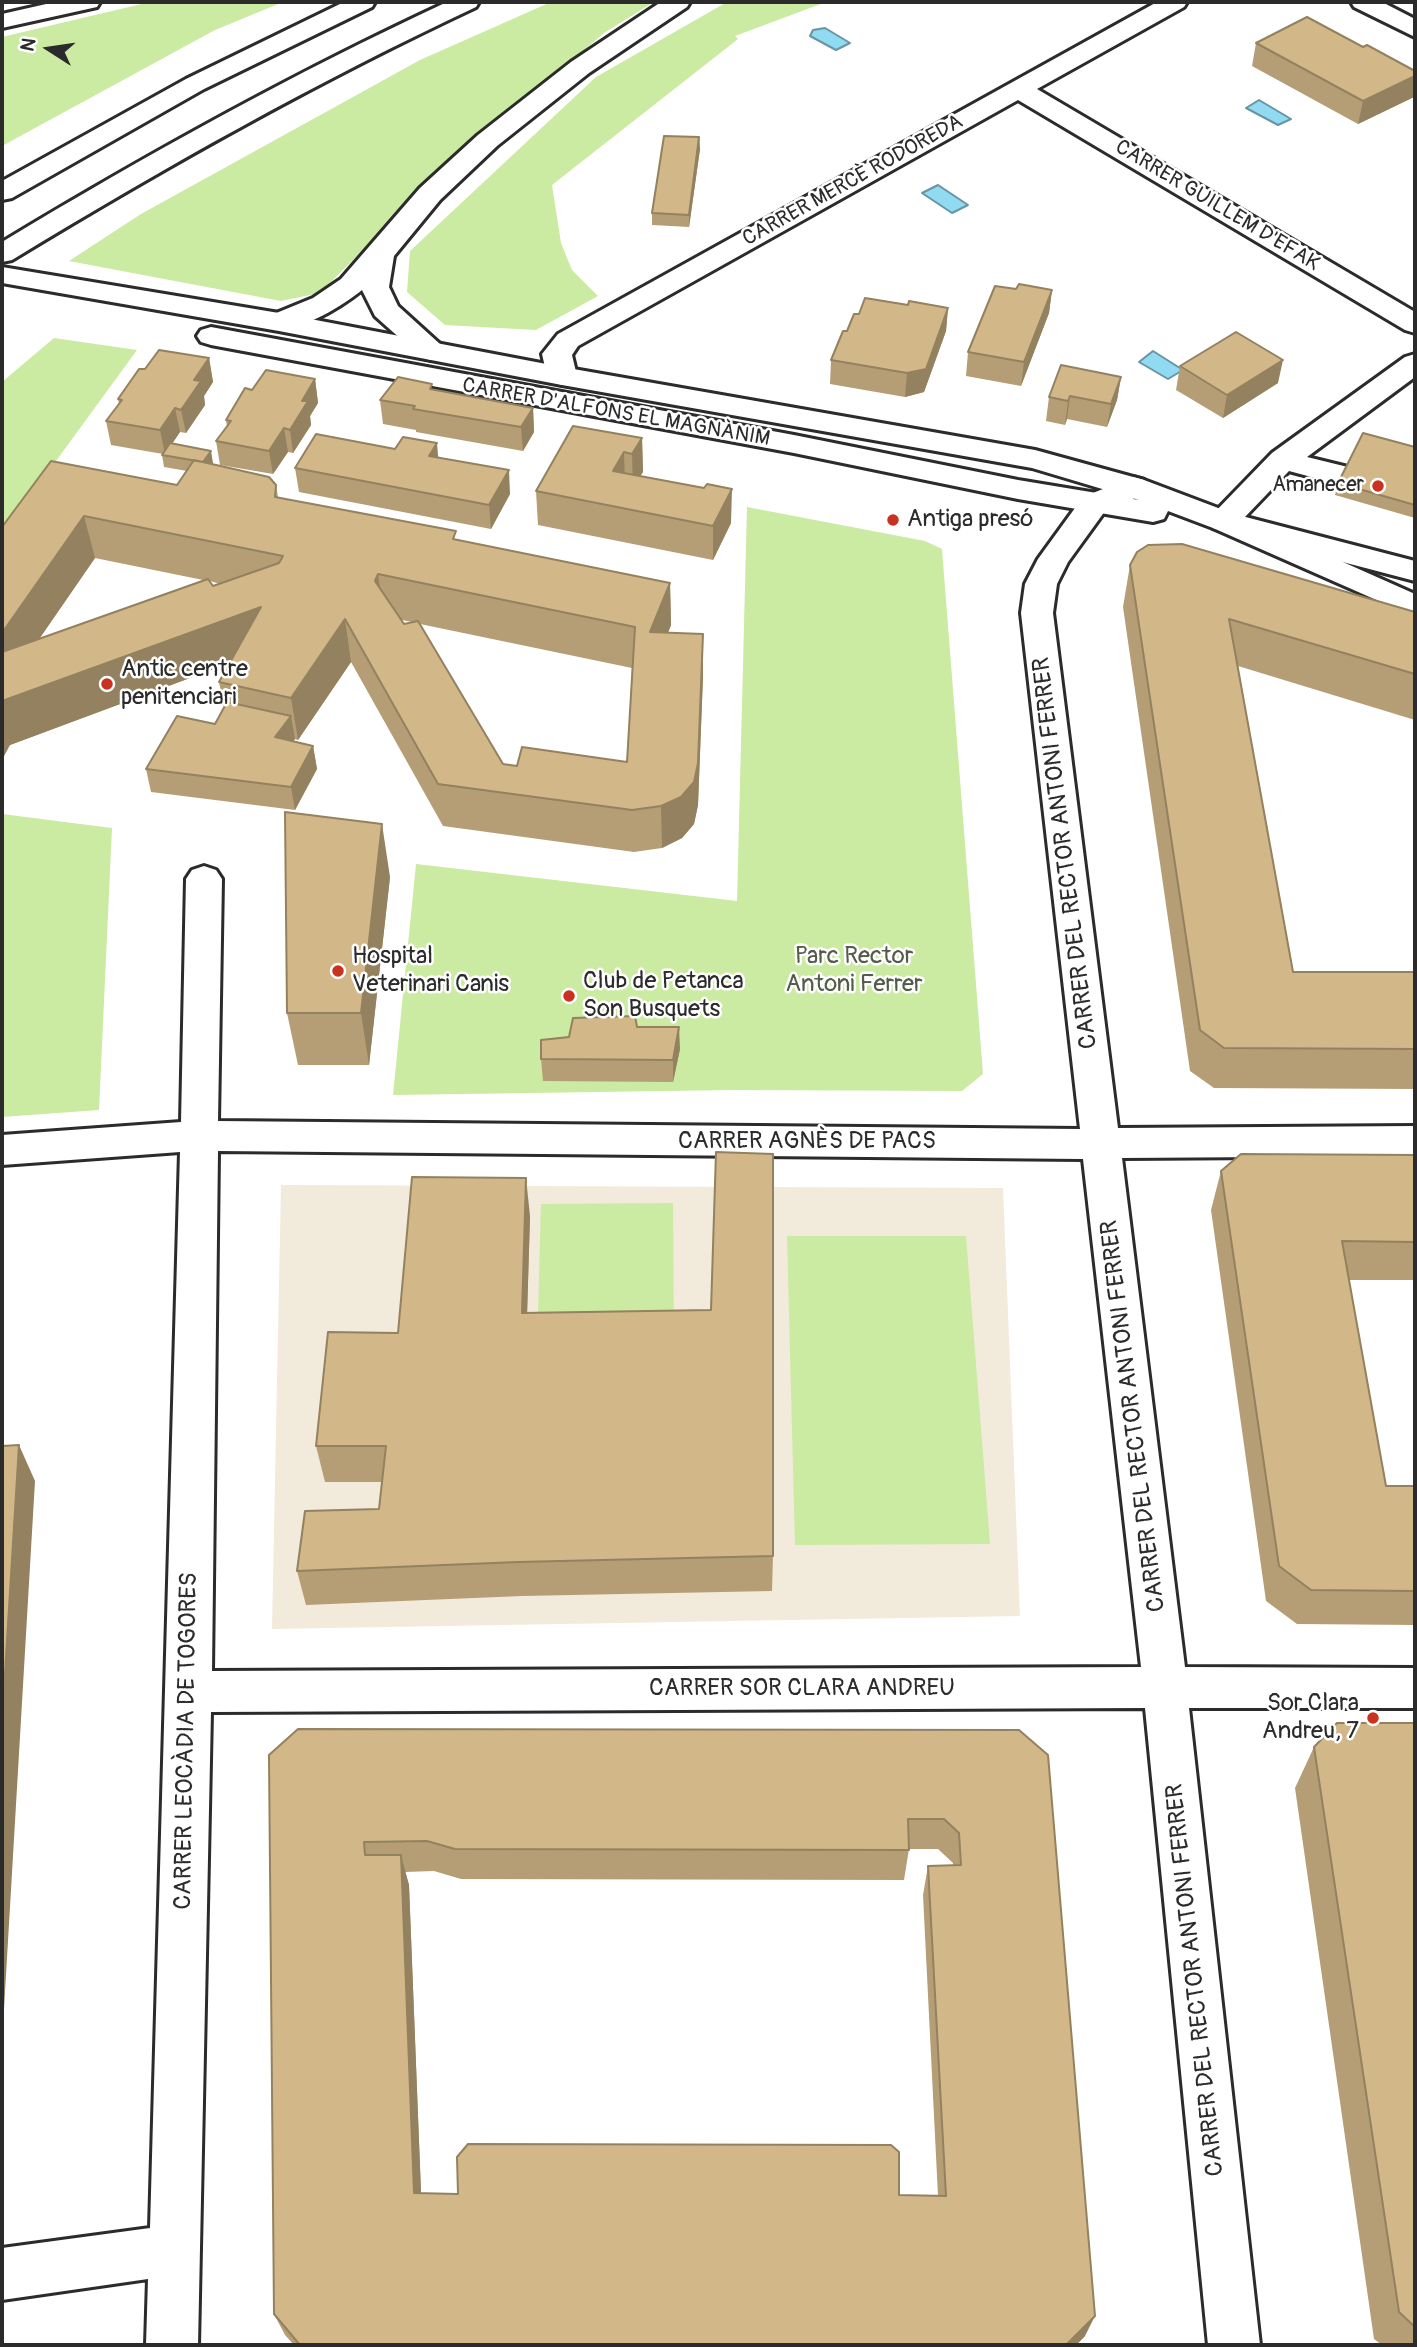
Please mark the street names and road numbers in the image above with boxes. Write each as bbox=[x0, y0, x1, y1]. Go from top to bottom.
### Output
street label: CARRER MERCÈ RODOREDA bbox=[738, 110, 968, 252]
street label: CARRER GUILLEM D'EFAK bbox=[1110, 135, 1324, 277]
street label: CARRER D'ALFONS EL MAGNÀNIM bbox=[460, 374, 772, 452]
street label: CARRER DEL RECTOR ANTONI FERRER bbox=[1028, 655, 1104, 1051]
street label: CARRER AGNÈS DE PACS bbox=[678, 1128, 936, 1156]
street label: CARRER DEL RECTOR ANTONI FERRER bbox=[1096, 1218, 1172, 1614]
street label: CARRER LEOCÀDIA DE TOGORES bbox=[170, 1572, 204, 1910]
street label: CARRER SOR CLARA ANDREU bbox=[649, 1675, 955, 1703]
street label: CARRER DEL RECTOR ANTONI FERRER bbox=[1161, 1782, 1231, 2178]

